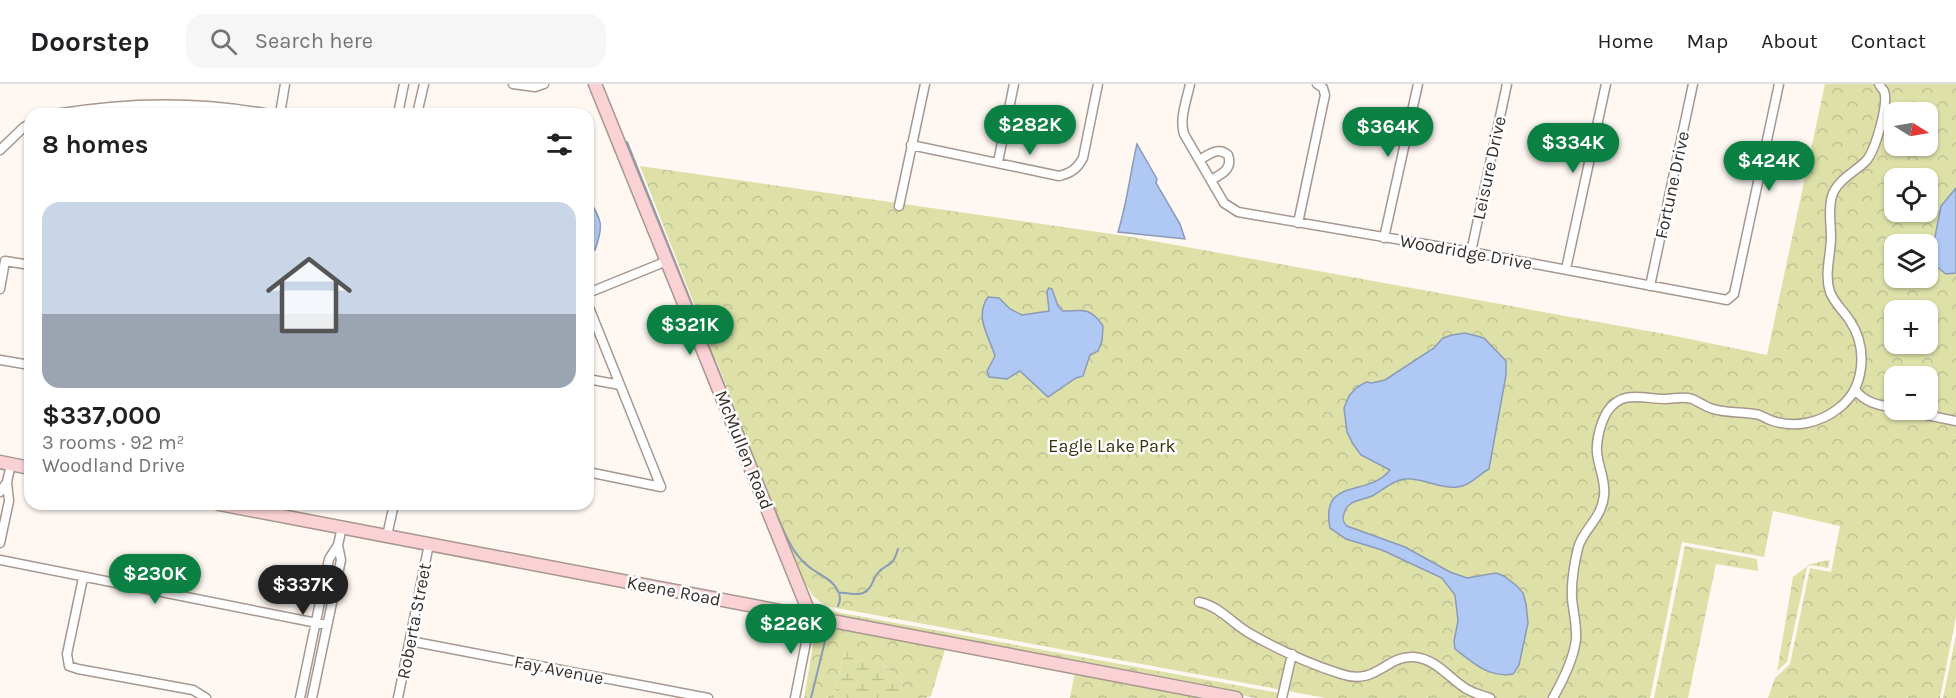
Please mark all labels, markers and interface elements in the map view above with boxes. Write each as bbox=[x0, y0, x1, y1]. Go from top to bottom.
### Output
search box bbox=[186, 14, 606, 68]
text: Doorstep bbox=[30, 25, 150, 58]
icon: search bbox=[207, 25, 240, 58]
text: Search here bbox=[255, 28, 373, 54]
text: Home bbox=[1598, 29, 1654, 53]
text: Map bbox=[1687, 29, 1728, 53]
text: About bbox=[1761, 29, 1818, 53]
text: Contact bbox=[1851, 29, 1926, 53]
north arrow bbox=[1884, 102, 1938, 156]
map controls bbox=[1884, 102, 1938, 420]
pin: $282K bbox=[988, 105, 1072, 156]
pin: $364K bbox=[1346, 107, 1430, 158]
text: $282K bbox=[998, 113, 1062, 136]
street label: Leisure Drive bbox=[1467, 114, 1511, 222]
text: $364K bbox=[1356, 115, 1420, 138]
pin: $334K bbox=[1531, 123, 1615, 174]
icon: filters bbox=[543, 128, 576, 161]
text: 8 homes bbox=[42, 129, 148, 160]
street label: Fortune Drive bbox=[1650, 129, 1694, 241]
text: $334K bbox=[1541, 131, 1605, 154]
pin: $424K bbox=[1727, 141, 1811, 192]
text: $424K bbox=[1738, 149, 1800, 172]
button: locate bbox=[1884, 168, 1938, 222]
street label: Woodridge Drive bbox=[1398, 230, 1534, 274]
button: layers bbox=[1884, 234, 1938, 288]
icon: home bbox=[255, 241, 363, 349]
button: + bbox=[1884, 300, 1938, 354]
pin: $321K bbox=[648, 305, 732, 356]
text: $321K bbox=[661, 313, 719, 336]
button: − bbox=[1884, 366, 1938, 420]
street label: McMullen Road bbox=[710, 387, 778, 513]
text: $337,000 bbox=[42, 400, 161, 431]
text: 3 rooms · 92 m² bbox=[42, 431, 185, 454]
park label: Eagle Lake Park bbox=[1048, 435, 1176, 457]
text: Woodland Drive bbox=[42, 454, 185, 477]
pin: $230K bbox=[113, 554, 197, 605]
street label: Roberta Street bbox=[392, 561, 436, 681]
text: $230K bbox=[123, 562, 187, 585]
pin: $337K bbox=[261, 565, 345, 616]
street label: Keene Road bbox=[625, 571, 723, 611]
text: $337K bbox=[272, 573, 334, 596]
pin: $226K bbox=[749, 604, 833, 655]
text: $226K bbox=[759, 612, 823, 635]
street label: Fay Avenue bbox=[512, 651, 606, 689]

